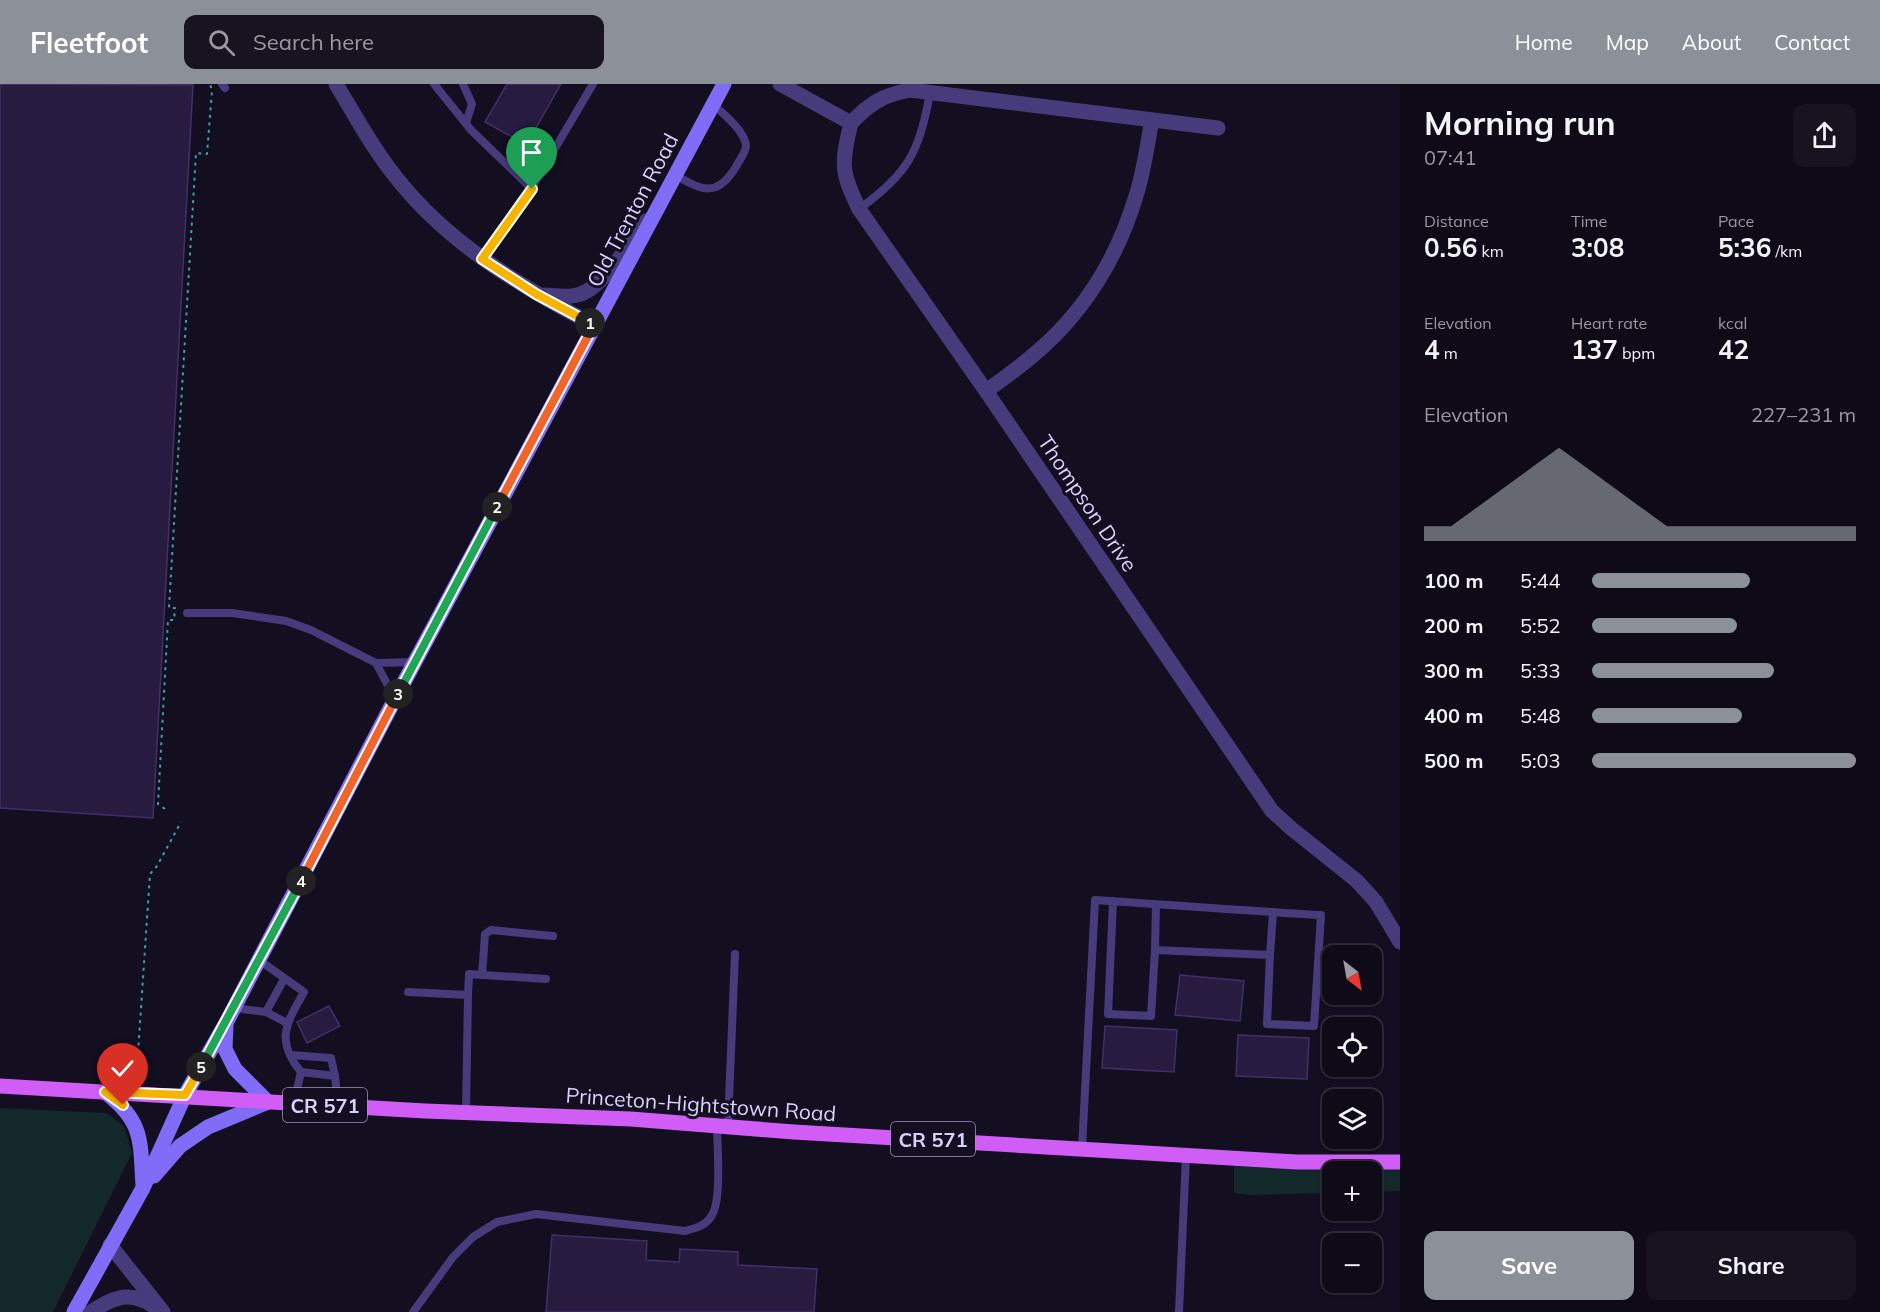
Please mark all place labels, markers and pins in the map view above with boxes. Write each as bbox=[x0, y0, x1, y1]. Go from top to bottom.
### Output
pin bbox=[506, 127, 557, 189]
pin: 1 bbox=[575, 308, 605, 338]
pin: 2 bbox=[482, 492, 512, 522]
pin: 3 bbox=[383, 679, 413, 709]
pin: 4 bbox=[286, 866, 316, 896]
pin bbox=[97, 1043, 148, 1105]
pin: 5 bbox=[186, 1052, 216, 1082]

